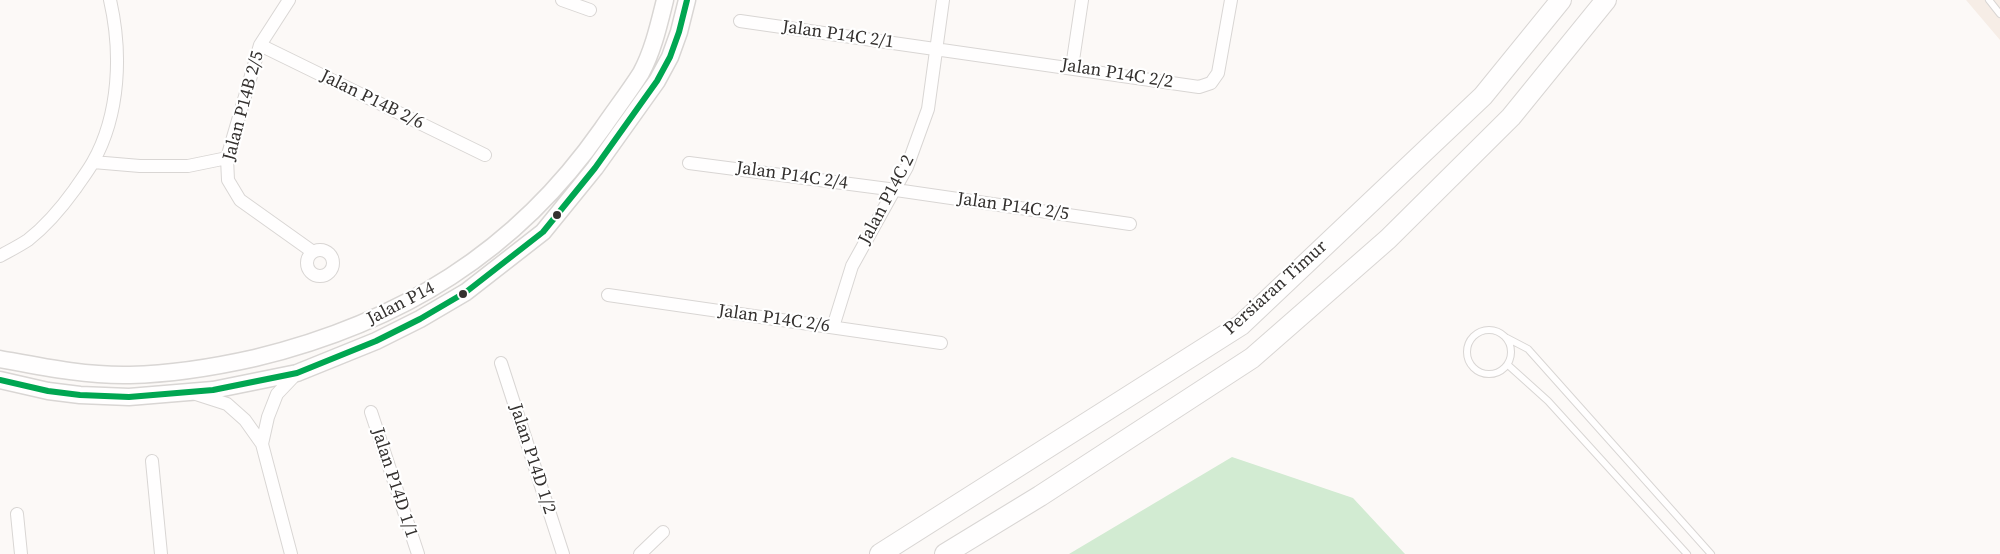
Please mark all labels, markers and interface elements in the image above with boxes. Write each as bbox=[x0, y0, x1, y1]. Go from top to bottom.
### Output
street label: Jalan P14C 2/1 bbox=[781, 16, 895, 54]
street label: Jalan P14B 2/5 bbox=[219, 49, 269, 163]
street label: Jalan P14C 2/2 bbox=[1060, 55, 1174, 93]
street label: Jalan P14B 2/6 bbox=[317, 66, 427, 134]
street label: Jalan P14C 2 bbox=[854, 152, 920, 248]
street label: Jalan P14C 2/4 bbox=[735, 157, 849, 195]
street label: Jalan P14C 2/5 bbox=[956, 188, 1070, 226]
unlabelled marker bbox=[551, 209, 563, 221]
street label: Persiaran Timur bbox=[1220, 236, 1332, 340]
street label: Jalan P14 bbox=[363, 278, 439, 330]
unlabelled marker bbox=[457, 288, 469, 300]
street label: Jalan P14C 2/6 bbox=[717, 300, 831, 338]
street label: Jalan P14D 1/2 bbox=[504, 401, 560, 517]
street label: Jalan P14D 1/1 bbox=[366, 425, 422, 541]

